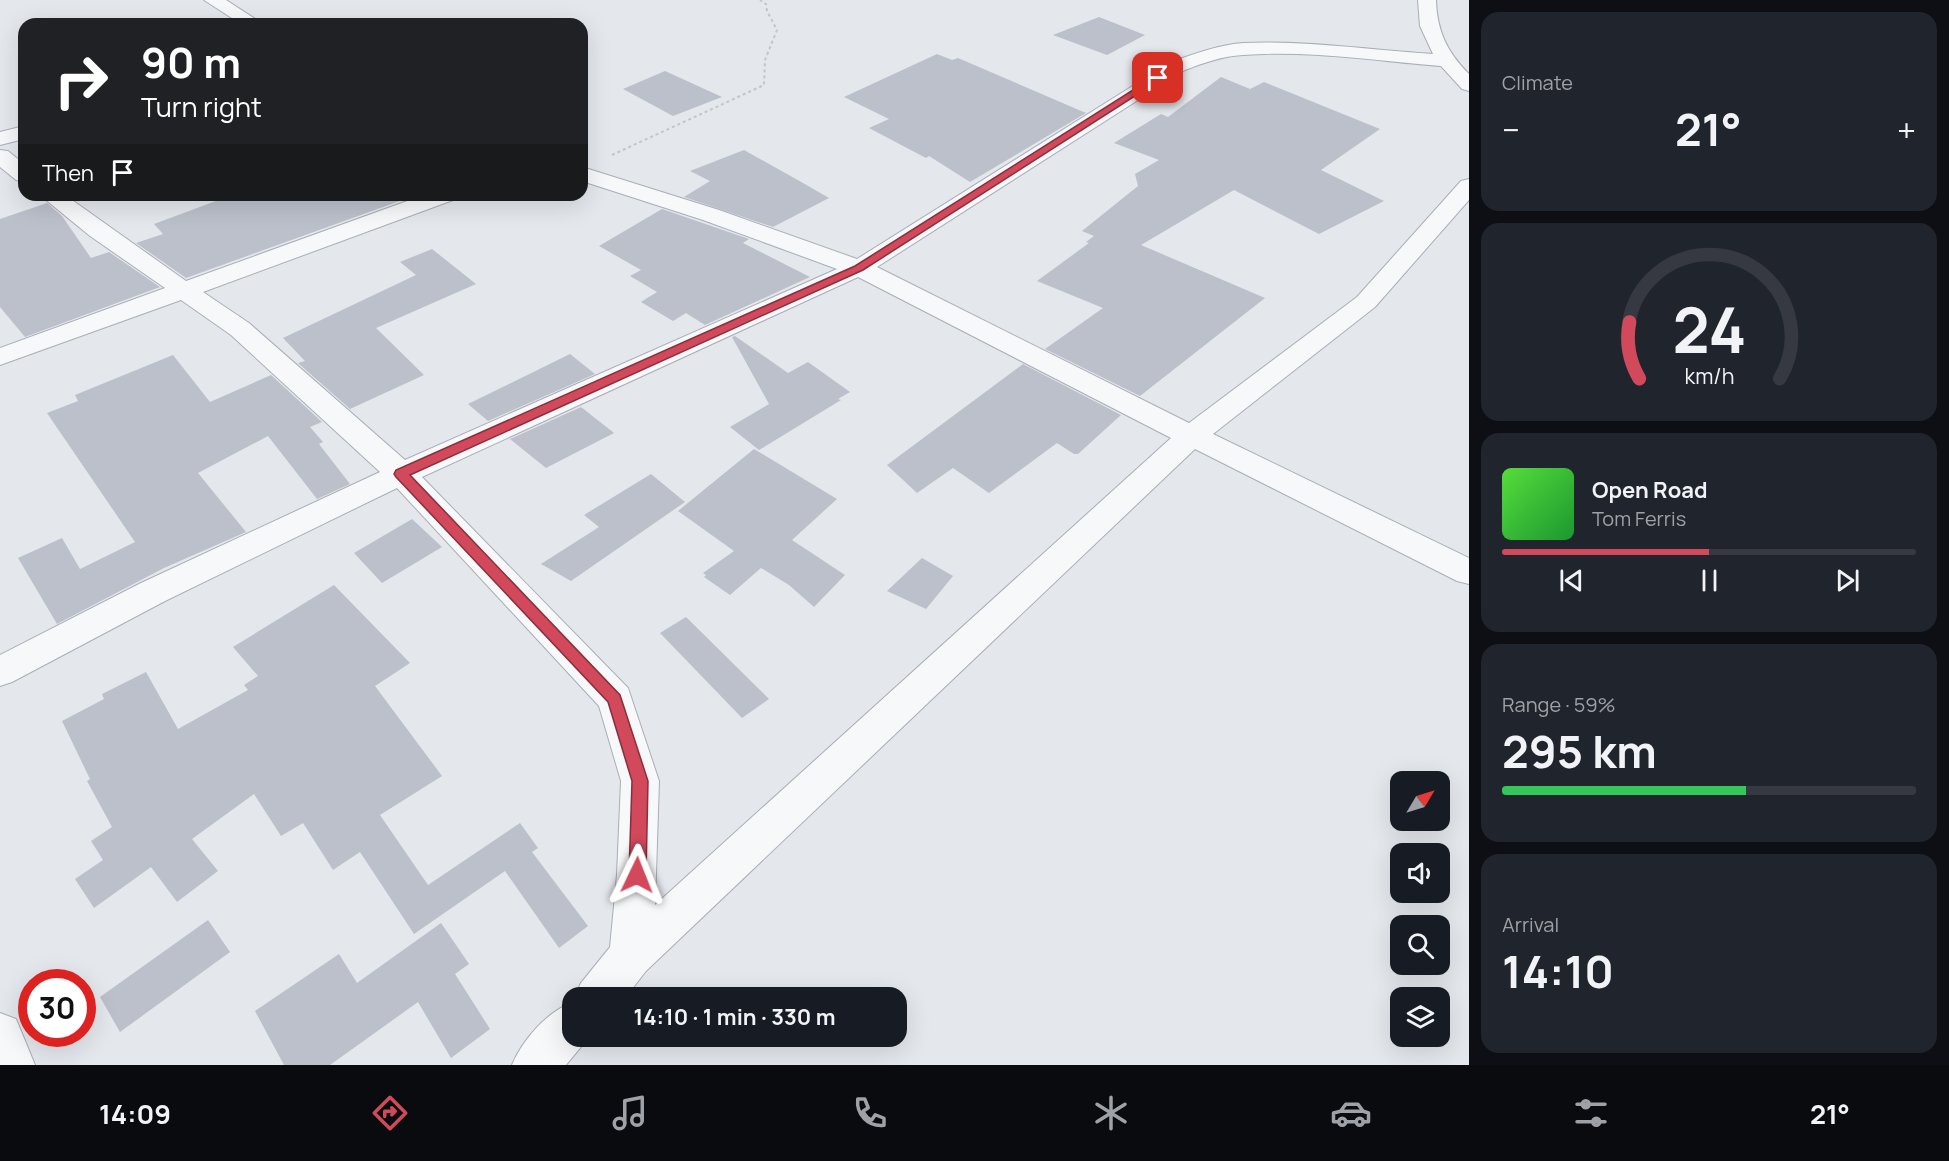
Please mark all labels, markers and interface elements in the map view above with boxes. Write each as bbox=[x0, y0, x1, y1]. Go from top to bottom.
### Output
text: 90 m bbox=[141, 33, 241, 91]
icon: right bbox=[42, 42, 120, 120]
pin bbox=[1132, 52, 1183, 103]
icon: arrive bbox=[1141, 61, 1174, 94]
text: Climate bbox=[1502, 69, 1573, 96]
text: Turn right bbox=[141, 88, 262, 125]
text: 21° bbox=[1675, 98, 1742, 160]
text: − bbox=[1502, 107, 1520, 152]
text: + bbox=[1897, 107, 1916, 152]
icon: arrive bbox=[106, 156, 139, 189]
text: Then bbox=[42, 158, 94, 188]
text: 24 bbox=[1672, 286, 1746, 372]
text: km/h bbox=[1684, 361, 1734, 390]
text: Open Road bbox=[1592, 475, 1707, 505]
text: Tom Ferris bbox=[1592, 505, 1686, 532]
icon: previous bbox=[1555, 564, 1588, 597]
icon: pause bbox=[1693, 564, 1726, 597]
icon: next bbox=[1831, 564, 1864, 597]
text: Range · 59% bbox=[1502, 691, 1616, 718]
text: 295 km bbox=[1502, 720, 1657, 782]
north arrow bbox=[1390, 771, 1450, 831]
map controls bbox=[1390, 771, 1450, 1047]
position arrow bbox=[605, 843, 669, 907]
button: sound bbox=[1390, 843, 1450, 903]
text: Arrival bbox=[1502, 911, 1559, 938]
button: search bbox=[1390, 915, 1450, 975]
text: 14:10 bbox=[1502, 940, 1614, 1002]
speed limit sign: 30 bbox=[18, 969, 96, 1047]
button: layers bbox=[1390, 987, 1450, 1047]
text: 14:10 · 1 min · 330 m bbox=[634, 1002, 835, 1032]
icon: directions bbox=[369, 1092, 411, 1134]
icon: music bbox=[609, 1092, 651, 1134]
icon: phone bbox=[849, 1092, 891, 1134]
icon: climate bbox=[1090, 1092, 1132, 1134]
icon: car bbox=[1330, 1092, 1372, 1134]
icon: filters bbox=[1570, 1092, 1612, 1134]
text: 14:09 bbox=[99, 1095, 171, 1132]
text: 21° bbox=[1810, 1095, 1850, 1132]

